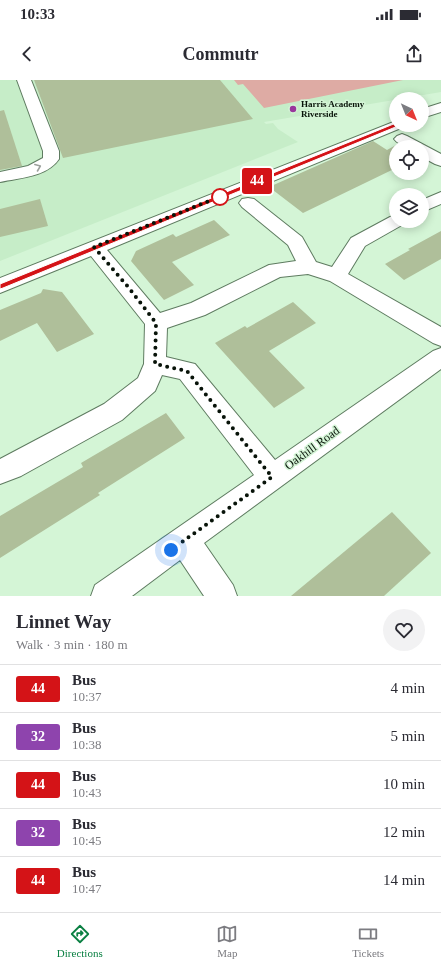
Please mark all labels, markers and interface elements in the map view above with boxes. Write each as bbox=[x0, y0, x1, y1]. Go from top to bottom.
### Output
text: 10:33 bbox=[20, 6, 55, 22]
icon: back bbox=[16, 43, 38, 65]
icon: share bbox=[403, 43, 425, 65]
text: Commutr bbox=[183, 44, 258, 64]
north arrow bbox=[389, 92, 429, 132]
map controls bbox=[389, 92, 429, 228]
place label: Harris Academy Riverside bbox=[301, 99, 365, 119]
marker: Harris Academy Riverside bbox=[288, 104, 298, 114]
button: locate bbox=[389, 140, 429, 180]
one-way arrow bbox=[34, 164, 41, 172]
line badge: 44 bbox=[239, 168, 275, 194]
text: 44 bbox=[250, 173, 264, 188]
unlabelled marker bbox=[211, 188, 229, 206]
button: layers bbox=[389, 188, 429, 228]
street label: Oakhill Road bbox=[282, 423, 342, 473]
your location bbox=[161, 540, 181, 560]
button: heart bbox=[383, 609, 425, 651]
text: Linnet Way bbox=[16, 611, 111, 632]
text: Walk · 3 min · 180 m bbox=[16, 637, 128, 652]
text: Bus bbox=[72, 672, 96, 688]
text: 4 min bbox=[390, 680, 425, 696]
text: 44 bbox=[31, 681, 45, 696]
text: 10:37 bbox=[72, 689, 102, 704]
text: Bus bbox=[72, 720, 96, 736]
text: 5 min bbox=[390, 728, 425, 744]
text: 32 bbox=[31, 729, 45, 744]
text: 10:38 bbox=[72, 737, 102, 752]
text: Bus bbox=[72, 768, 96, 784]
text: 10 min bbox=[383, 776, 425, 792]
text: 44 bbox=[31, 777, 45, 792]
text: 10:43 bbox=[72, 785, 102, 800]
text: Bus bbox=[72, 816, 96, 832]
text: 12 min bbox=[383, 824, 425, 840]
text: 32 bbox=[31, 825, 45, 840]
text: 10:45 bbox=[72, 833, 102, 848]
text: Bus bbox=[72, 864, 96, 880]
text: 14 min bbox=[383, 872, 425, 888]
text: 44 bbox=[31, 873, 45, 888]
text: 10:47 bbox=[72, 881, 102, 896]
tab: Directions bbox=[57, 923, 103, 959]
tab: Map bbox=[216, 923, 238, 959]
tab: Tickets bbox=[352, 923, 384, 959]

